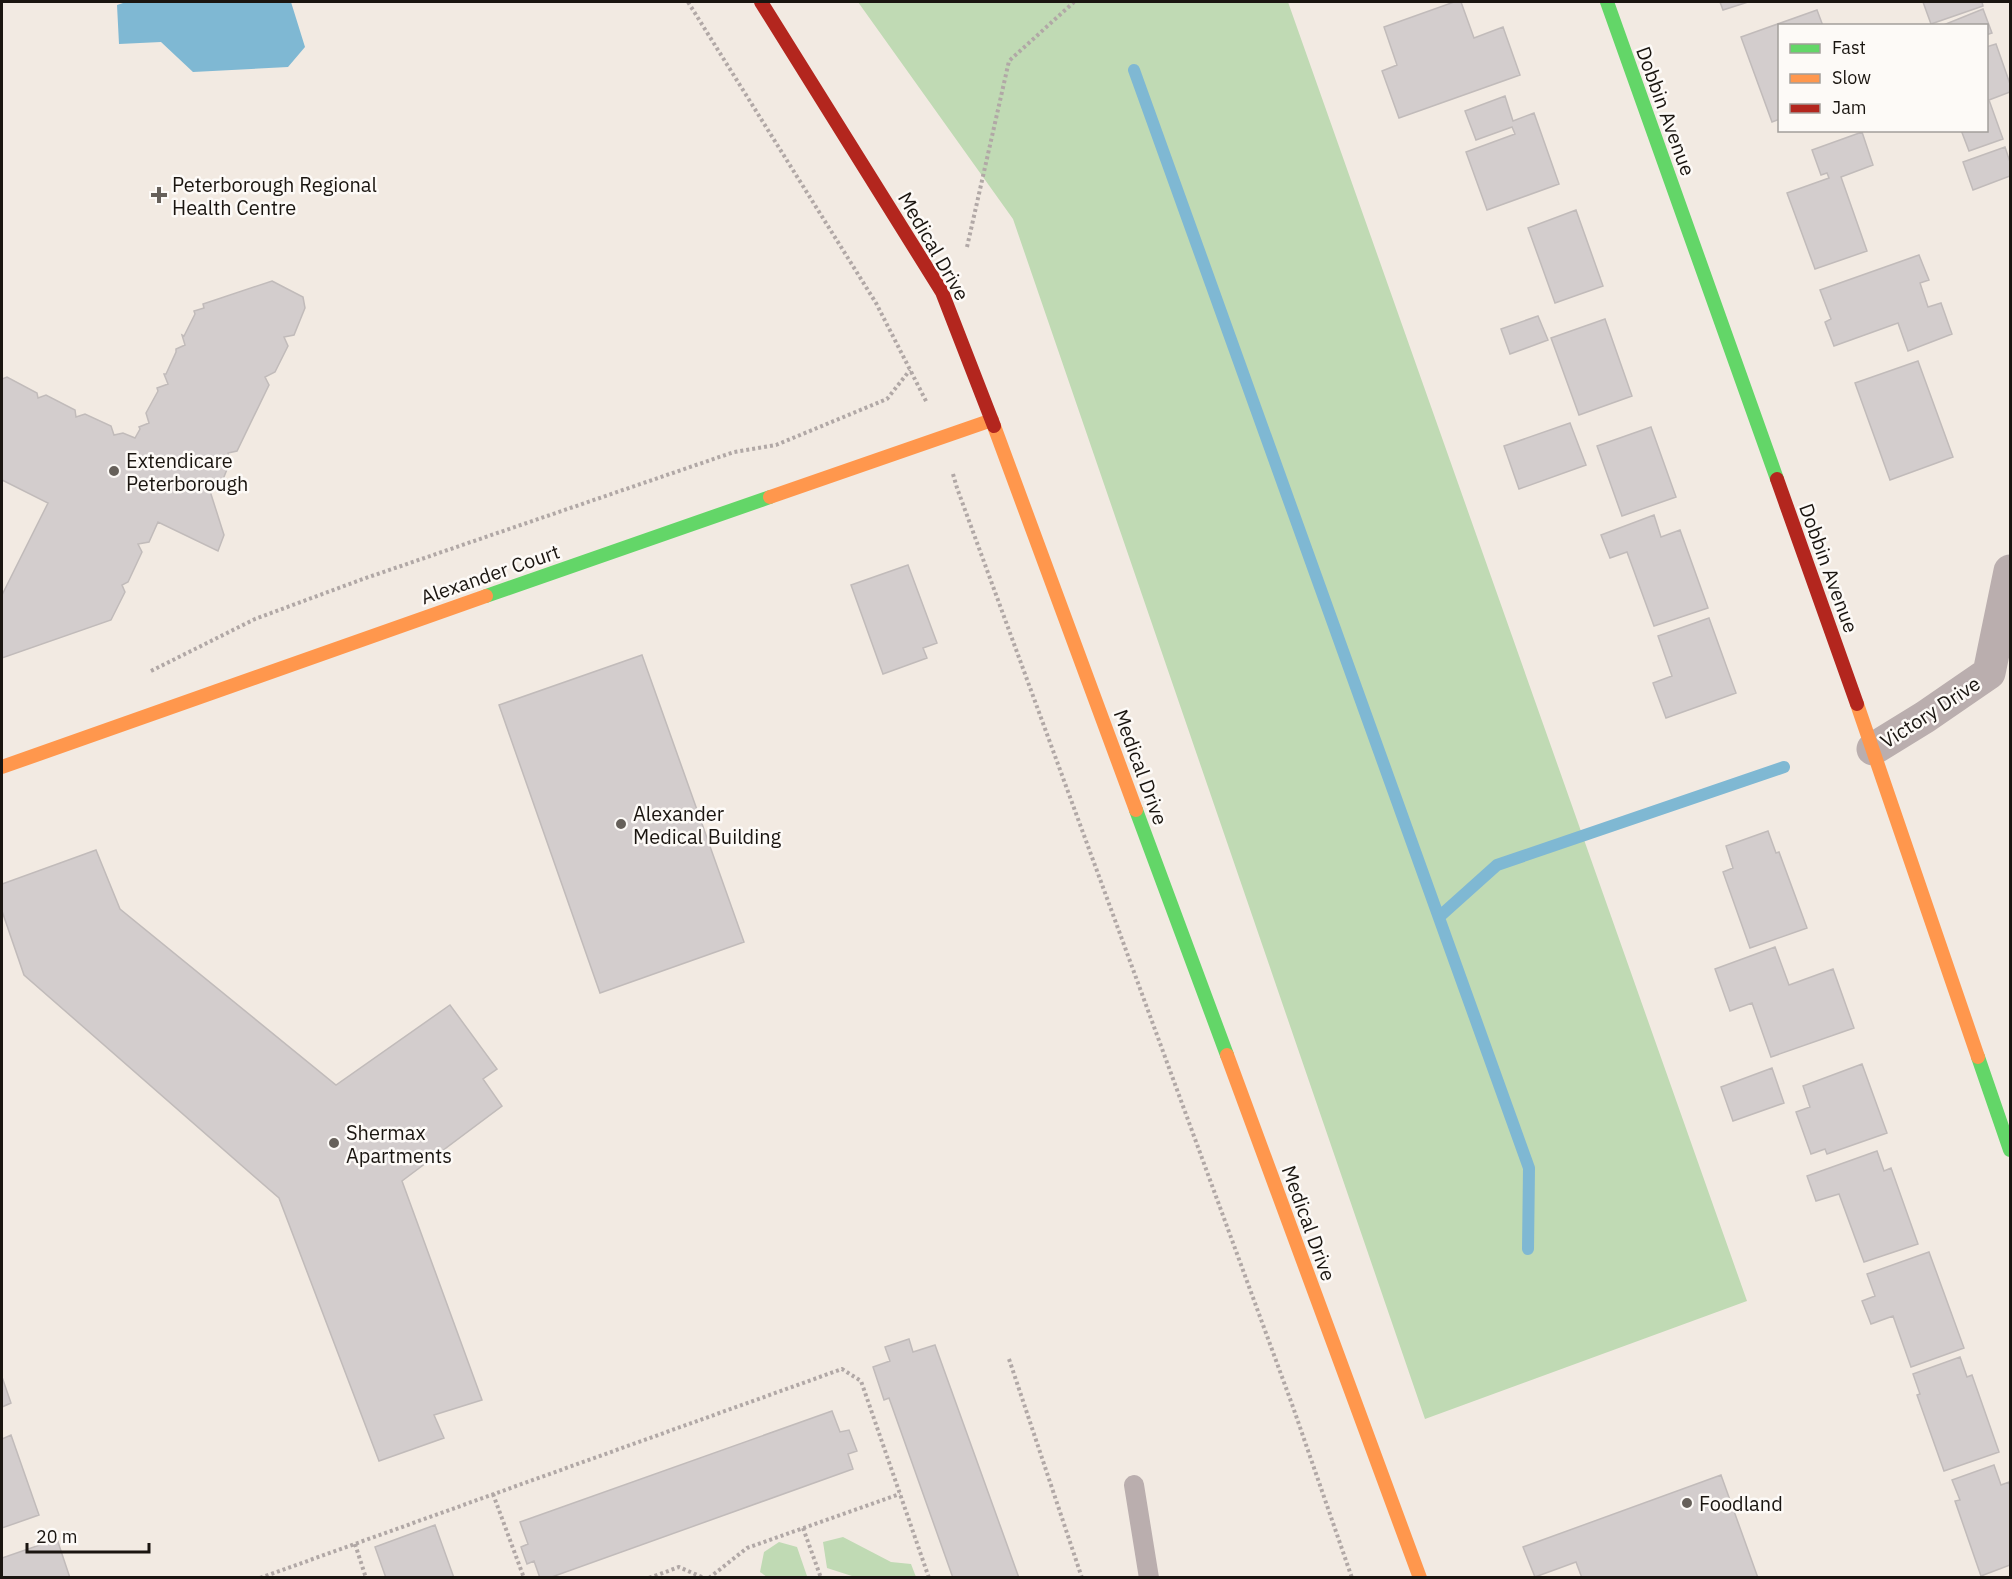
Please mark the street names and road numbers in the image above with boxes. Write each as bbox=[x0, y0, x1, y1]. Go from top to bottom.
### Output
street label: Dobbin Avenue bbox=[1630, 43, 1702, 179]
street label: Medical Drive bbox=[892, 187, 976, 305]
street label: Dobbin Avenue bbox=[1793, 500, 1865, 636]
street label: Alexander Court bbox=[417, 538, 563, 610]
street label: Victory Drive bbox=[1875, 670, 1985, 754]
street label: Medical Drive bbox=[1108, 705, 1174, 829]
street label: Medical Drive bbox=[1276, 1161, 1342, 1285]

